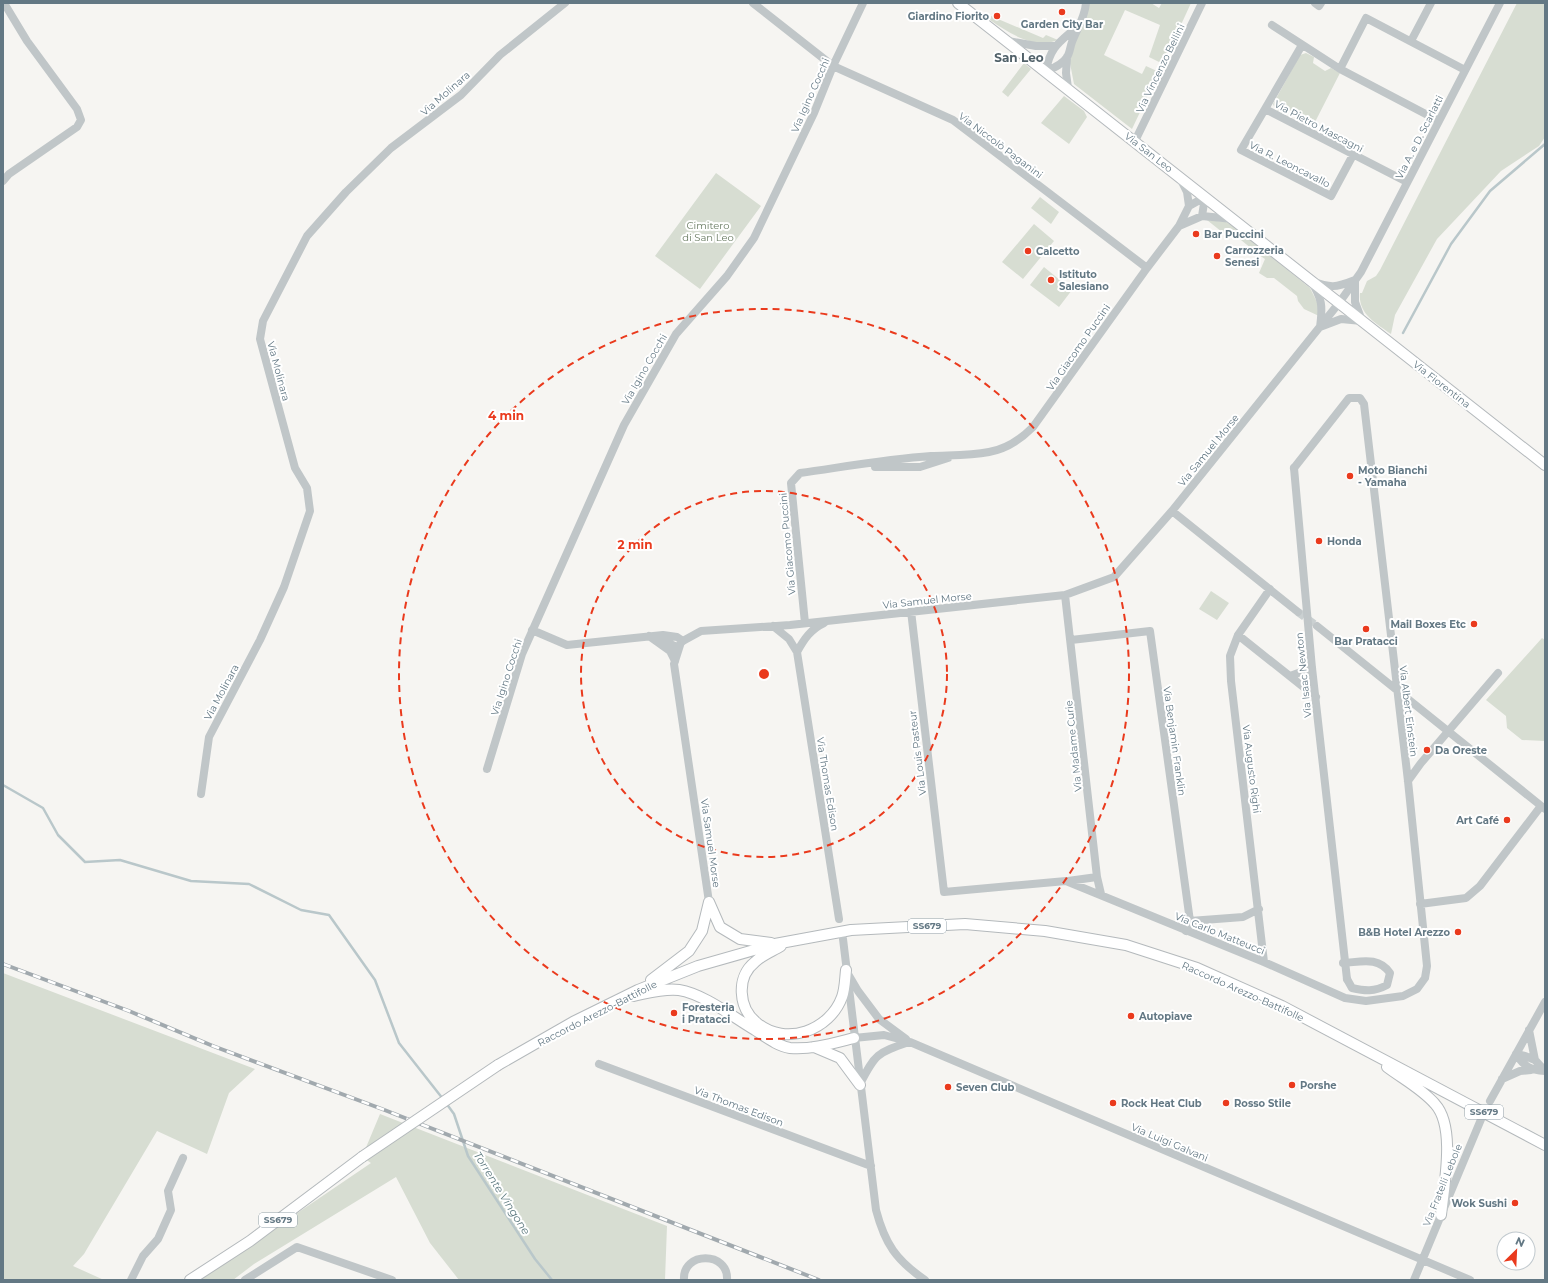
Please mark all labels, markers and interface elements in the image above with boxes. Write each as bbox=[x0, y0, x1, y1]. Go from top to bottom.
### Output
marker: Garden City Bar bbox=[1057, 7, 1067, 17]
place label: Giardino Fiorito bbox=[908, 10, 989, 23]
marker: Giardino Fiorito bbox=[992, 11, 1002, 21]
place label: Garden City Bar bbox=[1021, 18, 1104, 31]
street label: Via Vincenzo Bellini bbox=[1133, 21, 1188, 115]
district label: San Leo bbox=[994, 50, 1044, 65]
street label: Via Igino Cocchi bbox=[788, 56, 833, 134]
street label: Via Molinara bbox=[418, 68, 473, 118]
street label: Via A. e D. Scarlatti bbox=[1393, 93, 1446, 181]
street label: Via Pietro Mascagni bbox=[1272, 97, 1365, 155]
street label: Via Niccolò Paganini bbox=[956, 109, 1045, 181]
street label: Via San Leo bbox=[1122, 130, 1175, 175]
street label: Via R. Leoncavallo bbox=[1247, 138, 1332, 190]
park label: Cimitero di San Leo bbox=[682, 219, 734, 244]
place label: Bar Puccini bbox=[1204, 228, 1264, 241]
marker: Bar Puccini bbox=[1191, 229, 1201, 239]
place label: Carrozzeria Senesi bbox=[1225, 244, 1284, 269]
place label: Calcetto bbox=[1036, 245, 1080, 258]
marker: Calcetto bbox=[1023, 246, 1033, 256]
marker: Carrozzeria Senesi bbox=[1212, 251, 1222, 261]
place label: Istituto Salesiano bbox=[1059, 268, 1109, 293]
marker: Istituto Salesiano bbox=[1046, 275, 1056, 285]
street label: Via Giacomo Puccini bbox=[1044, 301, 1113, 393]
street label: Via Igino Cocchi bbox=[619, 331, 670, 407]
street label: Via Molinara bbox=[264, 340, 293, 402]
street label: Via Fiorentina bbox=[1410, 358, 1473, 411]
text: 4 min bbox=[488, 408, 524, 423]
street label: Via Samuel Morse bbox=[1175, 411, 1242, 489]
place label: Moto Bianchi - Yamaha bbox=[1358, 464, 1427, 489]
marker: Moto Bianchi - Yamaha bbox=[1345, 471, 1355, 481]
street label: Via Giacomo Puccini bbox=[777, 492, 798, 596]
place label: Honda bbox=[1327, 535, 1362, 548]
marker: Honda bbox=[1314, 536, 1324, 546]
text: 2 min bbox=[618, 537, 652, 552]
street label: Via Samuel Morse bbox=[882, 589, 972, 612]
place label: Mail Boxes Etc bbox=[1390, 618, 1466, 631]
marker: Mail Boxes Etc bbox=[1469, 619, 1479, 629]
marker: Bar Pratacci bbox=[1361, 624, 1371, 634]
street label: Via Isaac Newton bbox=[1293, 632, 1314, 718]
place label: Bar Pratacci bbox=[1334, 635, 1398, 648]
street label: Via Igino Cocchi bbox=[488, 637, 525, 717]
street label: Via Molinara bbox=[201, 662, 242, 722]
street label: Via Albert Einstein bbox=[1396, 665, 1421, 757]
centre of rings bbox=[757, 667, 771, 681]
street label: Via Benjamin Franklin bbox=[1160, 686, 1189, 797]
street label: Via Madame Curie bbox=[1062, 700, 1085, 792]
street label: Via Louis Pasteur bbox=[906, 710, 929, 796]
street label: Via Augusto Righi bbox=[1240, 724, 1263, 814]
street label: Via Thomas Edison bbox=[814, 736, 841, 832]
place label: Da Oreste bbox=[1435, 744, 1487, 757]
marker: Da Oreste bbox=[1422, 745, 1432, 755]
street label: Via Samuel Morse bbox=[698, 798, 723, 888]
place label: Art Café bbox=[1455, 814, 1499, 827]
marker: Art Café bbox=[1502, 815, 1512, 825]
street label: Via Carlo Matteucci bbox=[1173, 909, 1267, 958]
road number: SS679 bbox=[908, 919, 946, 933]
place label: B&B Hotel Arezzo bbox=[1358, 926, 1450, 939]
marker: B&B Hotel Arezzo bbox=[1453, 927, 1463, 937]
street label: Raccordo Arezzo-Battifolle bbox=[1180, 959, 1306, 1024]
street label: Raccordo Arezzo-Battifolle bbox=[535, 978, 659, 1049]
place label: Foresteria i Pratacci bbox=[682, 1001, 735, 1026]
marker: Foresteria i Pratacci bbox=[669, 1008, 679, 1018]
place label: Autopiave bbox=[1138, 1010, 1192, 1023]
marker: Autopiave bbox=[1126, 1011, 1136, 1021]
place label: Porshe bbox=[1300, 1079, 1337, 1092]
marker: Porshe bbox=[1287, 1080, 1297, 1090]
place label: Seven Club bbox=[956, 1081, 1015, 1094]
marker: Seven Club bbox=[943, 1082, 953, 1092]
street label: Via Thomas Edison bbox=[692, 1083, 785, 1130]
place label: Rock Heat Club bbox=[1121, 1097, 1202, 1110]
place label: Rosso Stile bbox=[1234, 1097, 1291, 1110]
marker: Rock Heat Club bbox=[1108, 1098, 1118, 1108]
marker: Rosso Stile bbox=[1221, 1098, 1231, 1108]
road number: SS679 bbox=[1465, 1105, 1503, 1119]
street label: Via Luigi Galvani bbox=[1129, 1120, 1210, 1165]
street label: Via Fratelli Lebole bbox=[1420, 1142, 1465, 1228]
water label: Torrente Vingone bbox=[471, 1149, 533, 1237]
place label: Wok Sushi bbox=[1452, 1197, 1507, 1210]
marker: Wok Sushi bbox=[1510, 1198, 1520, 1208]
road number: SS679 bbox=[259, 1213, 297, 1227]
north arrow bbox=[1496, 1231, 1536, 1271]
text: N bbox=[1513, 1234, 1527, 1250]

